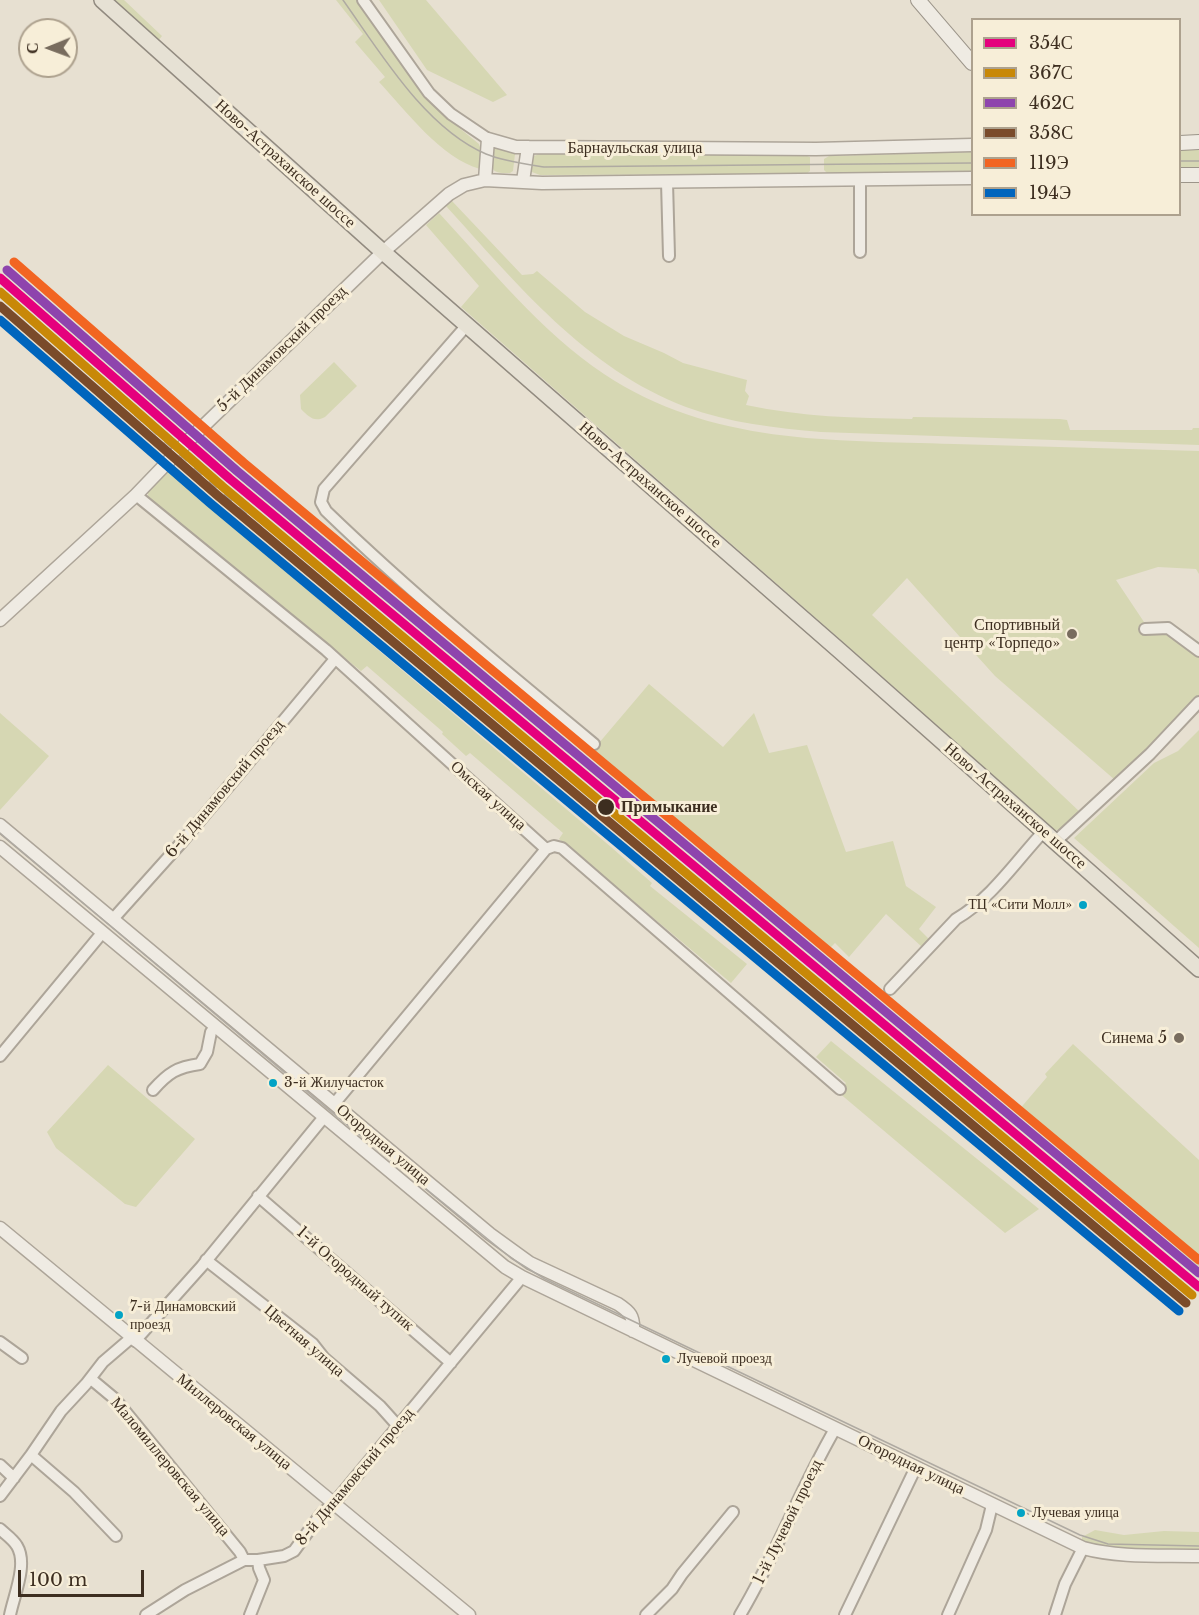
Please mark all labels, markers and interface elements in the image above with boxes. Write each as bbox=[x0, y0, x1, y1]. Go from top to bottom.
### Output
north arrow bbox=[18, 18, 78, 78]
legend bbox=[971, 18, 1181, 216]
text: 354С bbox=[1029, 32, 1073, 54]
text: С bbox=[22, 42, 42, 54]
text: 367С bbox=[1029, 62, 1073, 84]
text: 462С bbox=[1029, 92, 1074, 114]
street label: Ново-Астраханское шоссе bbox=[211, 96, 359, 232]
text: 358С bbox=[1029, 122, 1073, 144]
street label: Барнаульская улица bbox=[568, 138, 702, 158]
text: 119Э bbox=[1029, 152, 1069, 174]
text: 194Э bbox=[1029, 182, 1071, 204]
street label: 5-й Динамовский проезд bbox=[213, 282, 351, 416]
street label: Ново-Астраханское шоссе bbox=[575, 418, 725, 552]
place label: Спортивный центр «Торпедо» bbox=[944, 615, 1060, 653]
marker: Спортивный центр «Торпедо» bbox=[1065, 627, 1079, 641]
street label: 6-й Динамовский проезд bbox=[162, 716, 288, 862]
street label: Ново-Астраханское шоссе bbox=[940, 739, 1090, 873]
street label: Омская улица bbox=[446, 757, 530, 835]
marker: Примыкание bbox=[596, 797, 616, 817]
place label: Примыкание bbox=[621, 797, 717, 817]
place label: ТЦ «Сити Молл» bbox=[968, 897, 1072, 913]
marker: ТЦ «Сити Молл» bbox=[1077, 899, 1089, 911]
place label: Синема 5 bbox=[1101, 1028, 1167, 1048]
marker: Синема 5 bbox=[1172, 1031, 1186, 1045]
place label: 3-й Жилучасток bbox=[284, 1075, 384, 1091]
marker: 3-й Жилучасток bbox=[267, 1077, 279, 1089]
street label: Огородная улица bbox=[332, 1100, 434, 1190]
street label: 1-й Огородный тупик bbox=[292, 1223, 418, 1335]
place label: 7-й Динамовский проезд bbox=[130, 1299, 236, 1332]
street label: Цветная улица bbox=[260, 1301, 348, 1381]
marker: 7-й Динамовский проезд bbox=[113, 1309, 125, 1321]
place label: Лучевой проезд bbox=[677, 1351, 772, 1367]
marker: Лучевой проезд bbox=[660, 1353, 672, 1365]
street label: Миллеровская улица bbox=[173, 1370, 295, 1474]
street label: Маломиллеровская улица bbox=[106, 1394, 234, 1540]
street label: 8-й Динамовский проезд bbox=[292, 1404, 418, 1550]
street label: Огородная улица bbox=[854, 1431, 968, 1499]
street label: 1-й Лучевой проезд bbox=[750, 1457, 826, 1587]
place label: Лучевая улица bbox=[1032, 1505, 1119, 1521]
marker: Лучевая улица bbox=[1015, 1507, 1027, 1519]
scale bar bbox=[21, 1558, 147, 1596]
text: 100 m bbox=[29, 1569, 87, 1591]

